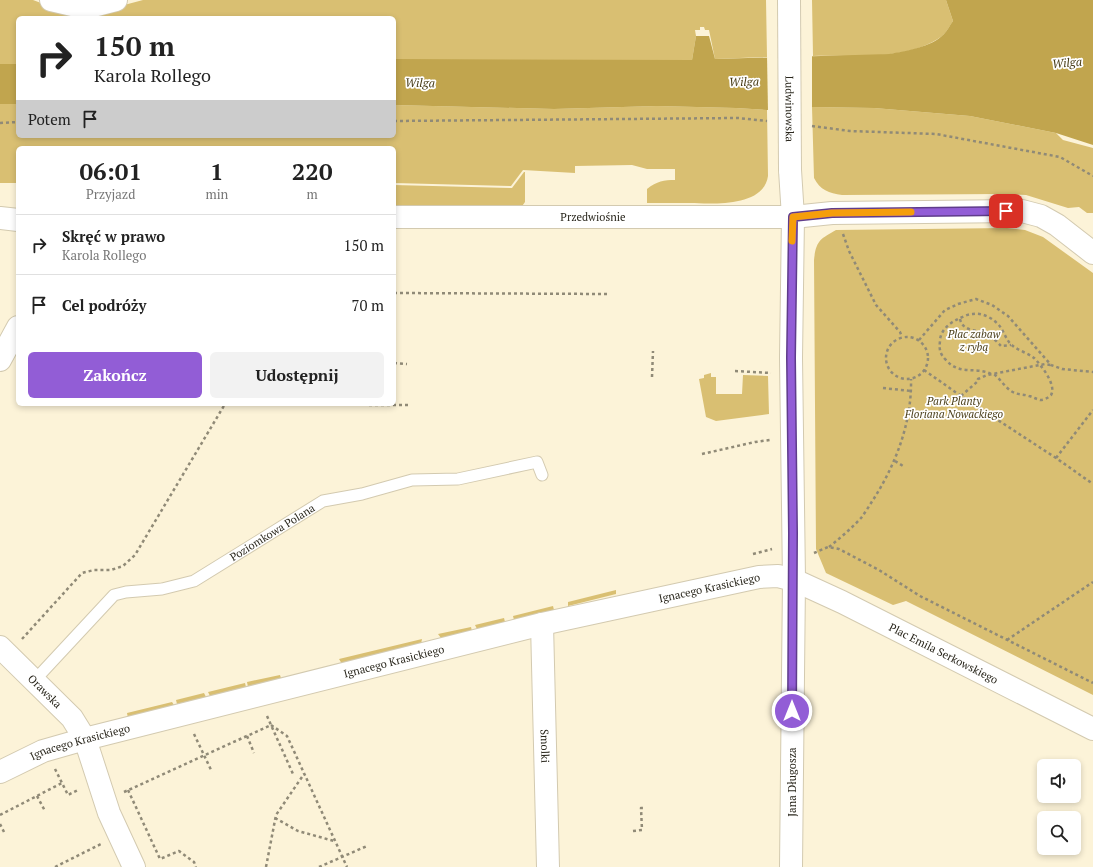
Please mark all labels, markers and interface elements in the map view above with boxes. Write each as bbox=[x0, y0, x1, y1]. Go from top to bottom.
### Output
text: 150 m bbox=[94, 27, 175, 64]
icon: right bbox=[28, 32, 80, 84]
water label: Wilga bbox=[1051, 54, 1083, 71]
text: Karola Rollego bbox=[94, 63, 211, 87]
water label: Wilga bbox=[729, 74, 759, 89]
water label: Wilga bbox=[405, 75, 435, 90]
street label: Ludwinowska bbox=[782, 76, 797, 143]
icon: arrive bbox=[79, 108, 101, 130]
text: Potem bbox=[28, 109, 71, 129]
text: 06:01 bbox=[79, 155, 142, 187]
text: 1 bbox=[210, 155, 224, 187]
text: 220 bbox=[292, 155, 332, 187]
text: Przyjazd bbox=[86, 185, 135, 203]
text: min bbox=[205, 185, 228, 203]
text: m bbox=[307, 185, 318, 203]
pin bbox=[989, 194, 1023, 228]
icon: arrive bbox=[995, 200, 1017, 222]
street label: Przedwiośnie bbox=[560, 210, 626, 224]
text: Skręć w prawo bbox=[62, 226, 165, 246]
icon: right bbox=[28, 234, 50, 256]
text: 150 m bbox=[343, 235, 384, 255]
text: Karola Rollego bbox=[62, 246, 146, 264]
icon: arrive bbox=[28, 294, 50, 316]
text: Cel podróży bbox=[62, 295, 146, 315]
text: 70 m bbox=[351, 295, 384, 315]
park label: Plac zabaw z rybą bbox=[947, 327, 1001, 354]
button: Zakończ bbox=[28, 352, 202, 398]
button: Udostępnij bbox=[210, 352, 384, 398]
park label: Park Planty Floriana Nowackiego bbox=[904, 394, 1004, 421]
street label: Poziomkowa Polana bbox=[227, 501, 318, 564]
street label: Ignacego Krasickiego bbox=[657, 570, 761, 606]
street label: Plac Emila Serkowskiego bbox=[887, 620, 1001, 687]
street label: Ignacego Krasickiego bbox=[342, 642, 446, 681]
street label: Orawska bbox=[25, 672, 65, 711]
position arrow bbox=[771, 690, 813, 732]
street label: Ignacego Krasickiego bbox=[28, 721, 131, 763]
street label: Smolki bbox=[538, 729, 552, 763]
street label: Jana Długosza bbox=[785, 747, 799, 817]
map controls bbox=[1037, 759, 1081, 855]
button: sound bbox=[1037, 759, 1081, 803]
button: search bbox=[1037, 811, 1081, 855]

